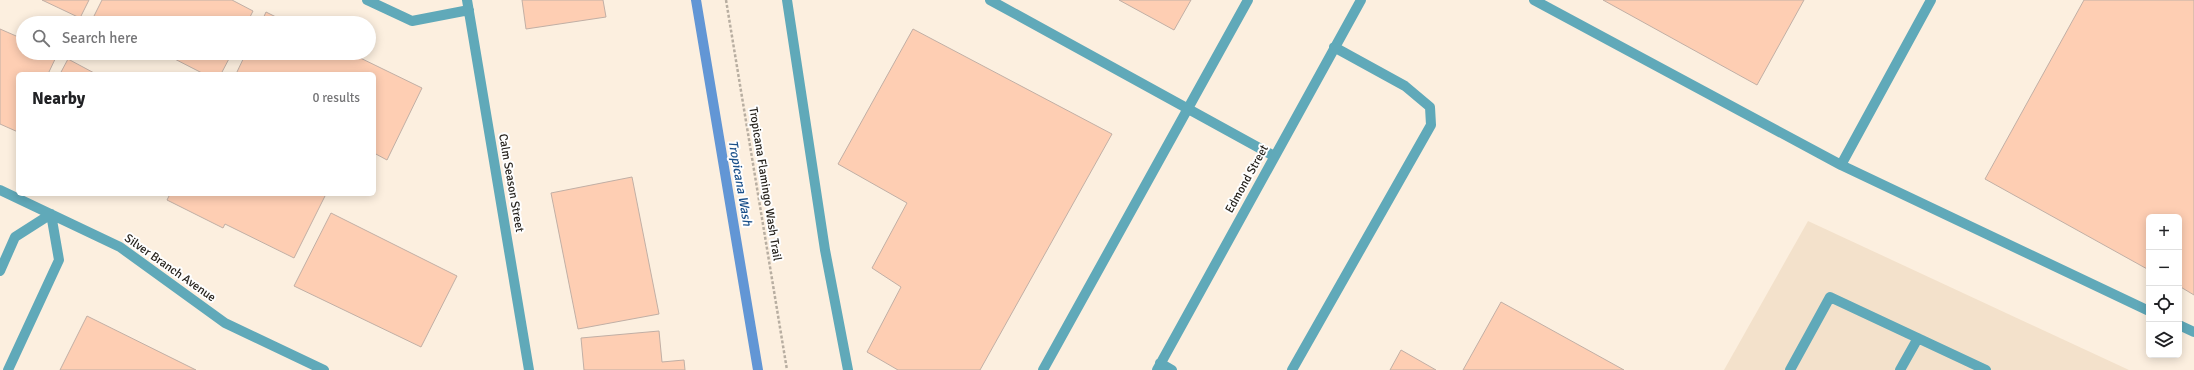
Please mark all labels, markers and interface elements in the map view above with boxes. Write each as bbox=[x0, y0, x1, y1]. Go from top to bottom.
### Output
search box bbox=[16, 16, 376, 60]
icon: search bbox=[30, 27, 52, 49]
text: Search here bbox=[62, 29, 138, 47]
text: Nearby bbox=[32, 88, 85, 109]
text: 0 results bbox=[312, 90, 360, 106]
street label: Tropicana Flamingo Wash Trail bbox=[745, 106, 785, 263]
street label: Calm Season Street bbox=[495, 133, 527, 233]
water label: Tropicana Wash bbox=[725, 139, 756, 228]
street label: Edmond Street bbox=[1222, 142, 1272, 216]
map controls bbox=[2146, 214, 2182, 358]
button: + bbox=[2146, 214, 2182, 250]
street label: Silver Branch Avenue bbox=[121, 231, 219, 305]
button: − bbox=[2146, 250, 2182, 286]
button: locate bbox=[2146, 286, 2182, 322]
button: layers bbox=[2146, 322, 2182, 358]

